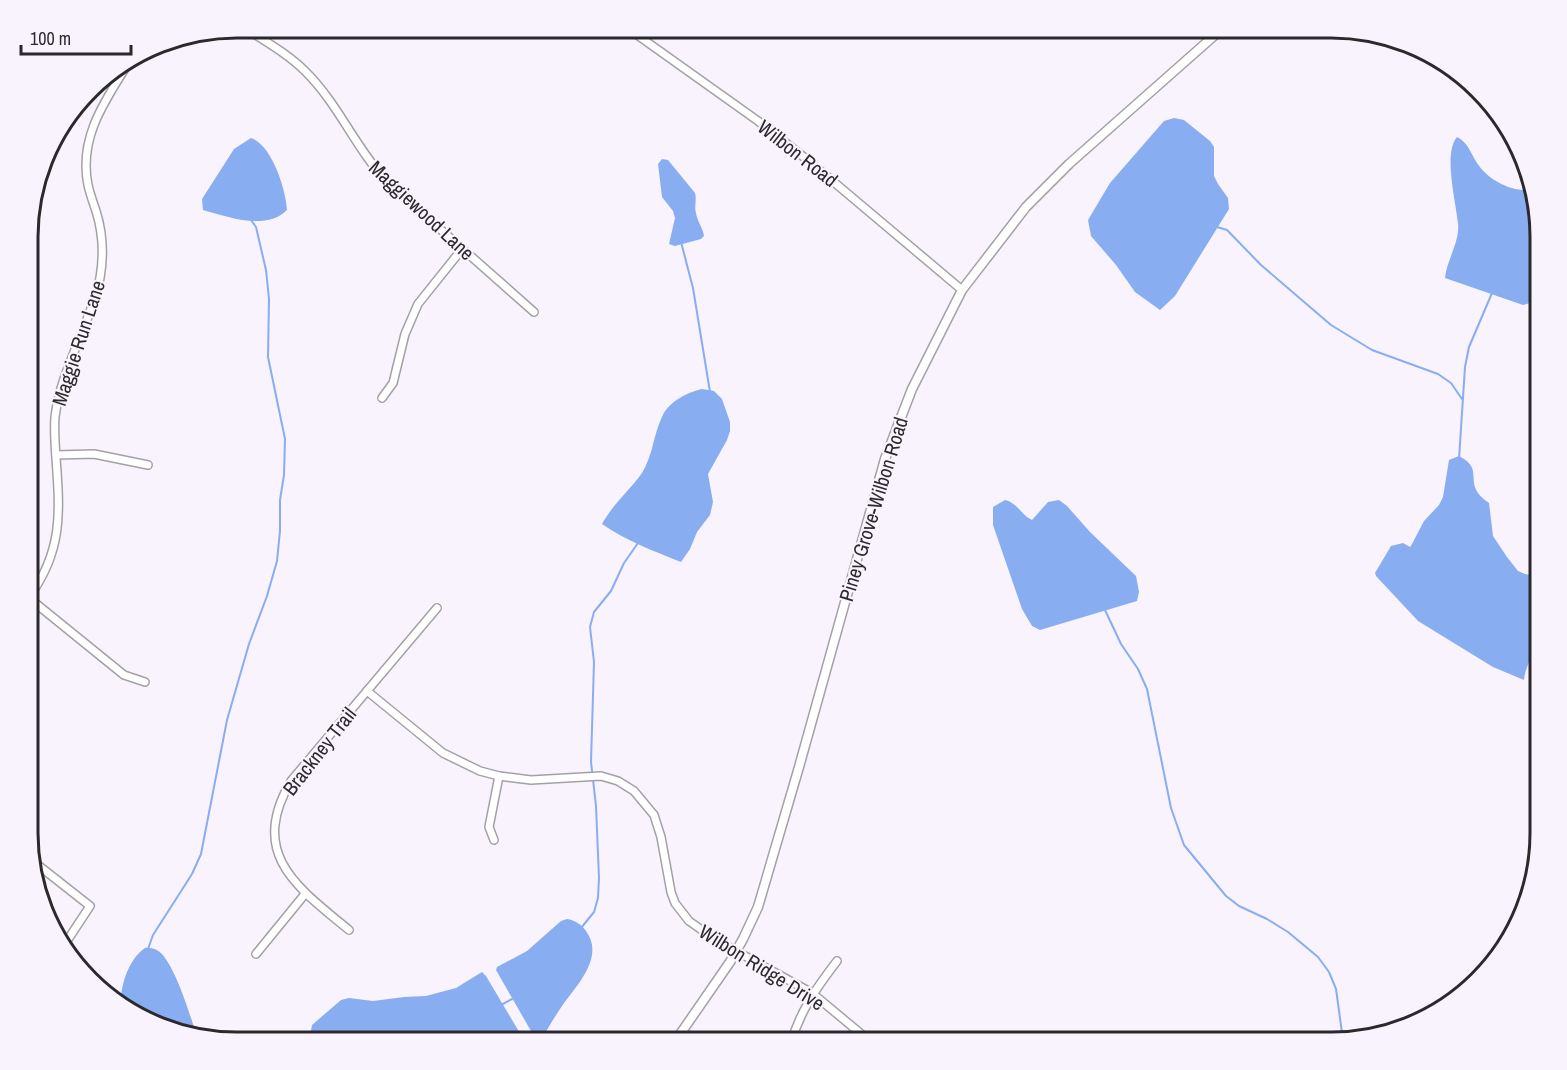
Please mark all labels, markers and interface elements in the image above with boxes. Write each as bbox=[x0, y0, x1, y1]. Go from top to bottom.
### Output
scale bar bbox=[21, 18, 130, 56]
text: 100 m bbox=[30, 26, 71, 51]
street label: Wilbon Road bbox=[752, 113, 844, 193]
street label: Maggiewood Lane bbox=[363, 154, 481, 266]
street label: Maggie Run Lane bbox=[45, 277, 111, 409]
street label: Piney Grove-Wilbon Road bbox=[832, 414, 914, 604]
street label: Brackney Trail bbox=[276, 701, 362, 801]
street label: Wilbon Ridge Drive bbox=[694, 918, 830, 1016]

